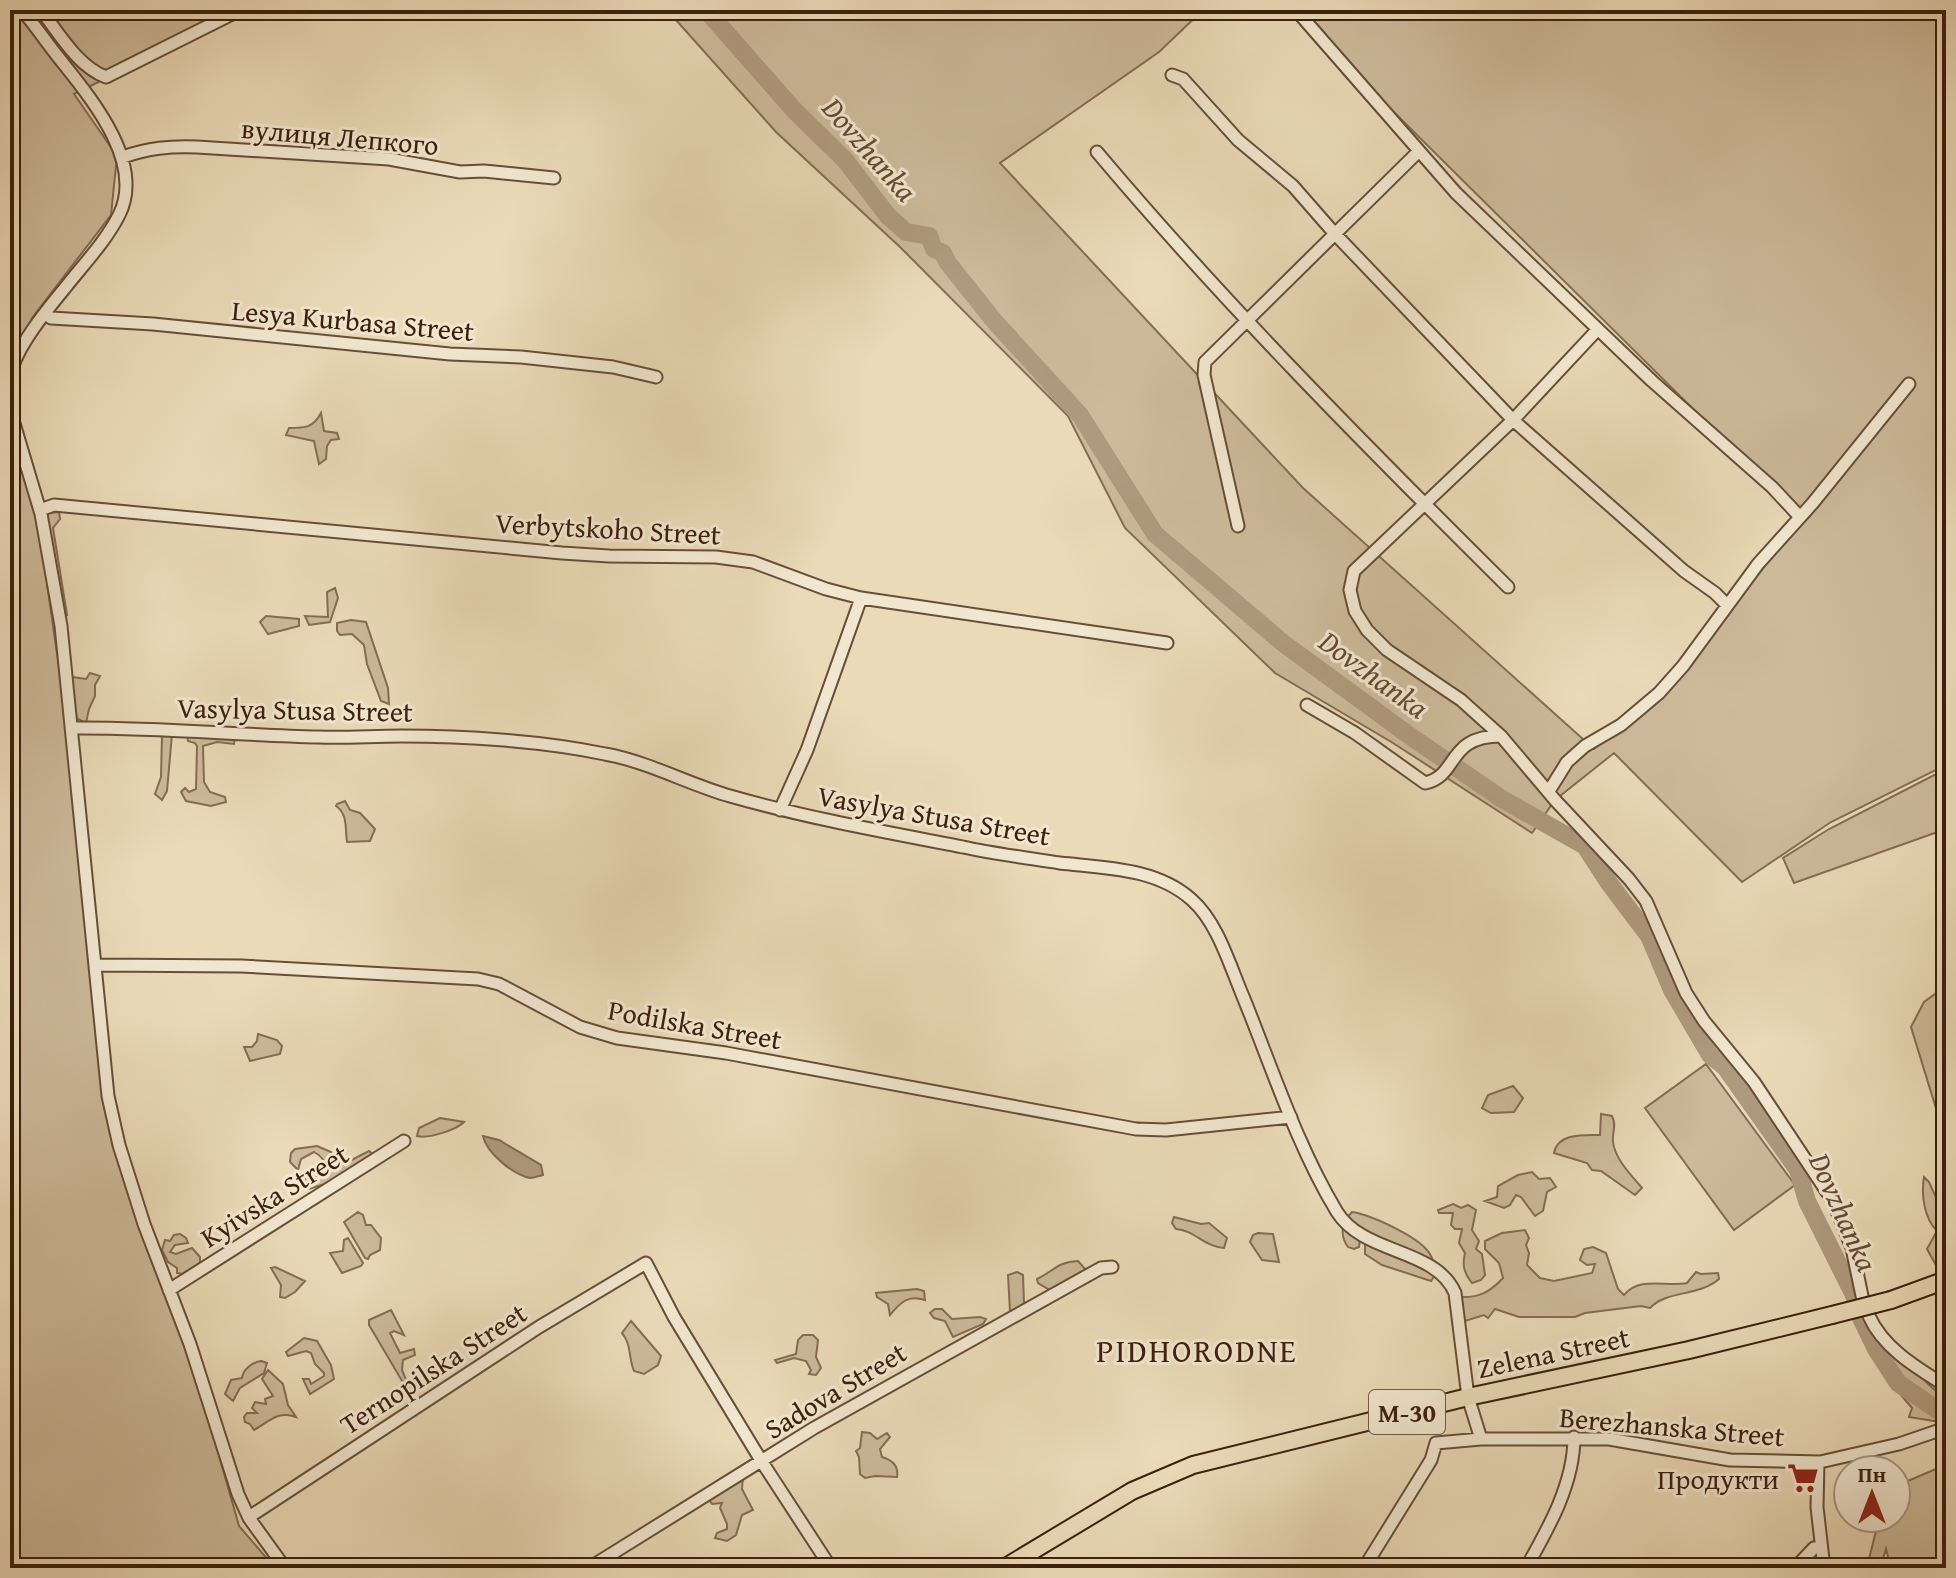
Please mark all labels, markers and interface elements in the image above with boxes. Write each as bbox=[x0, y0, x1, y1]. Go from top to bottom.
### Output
water label: Dovzhanka bbox=[811, 86, 928, 211]
street label: вулиця Лепкого bbox=[240, 107, 440, 165]
street label: Lesya Kurbasa Street bbox=[230, 289, 476, 351]
street label: Verbytskoho Street bbox=[494, 502, 722, 554]
water label: Dovzhanka bbox=[1309, 619, 1438, 729]
street label: Vasylya Stusa Street bbox=[177, 686, 413, 732]
street label: Vasylya Stusa Street bbox=[814, 774, 1054, 856]
street label: Podilska Street bbox=[605, 989, 785, 1059]
street label: Kyivska Street bbox=[192, 1133, 356, 1257]
water label: Dovzhanka bbox=[1798, 1145, 1890, 1279]
street label: Ternopilska Street bbox=[331, 1292, 535, 1444]
street label: Zelena Street bbox=[1473, 1316, 1633, 1388]
district label: PIDHORODNE bbox=[1096, 1327, 1298, 1374]
street label: Sadova Street bbox=[756, 1331, 914, 1449]
road number: М-30 bbox=[1369, 1390, 1445, 1434]
street label: Berezhanska Street bbox=[1558, 1396, 1786, 1456]
north arrow bbox=[1832, 1454, 1912, 1534]
place label: Продукти bbox=[1657, 1458, 1779, 1499]
text: Пн bbox=[1858, 1458, 1886, 1490]
supermarket icon: Продукти bbox=[1786, 1461, 1820, 1495]

